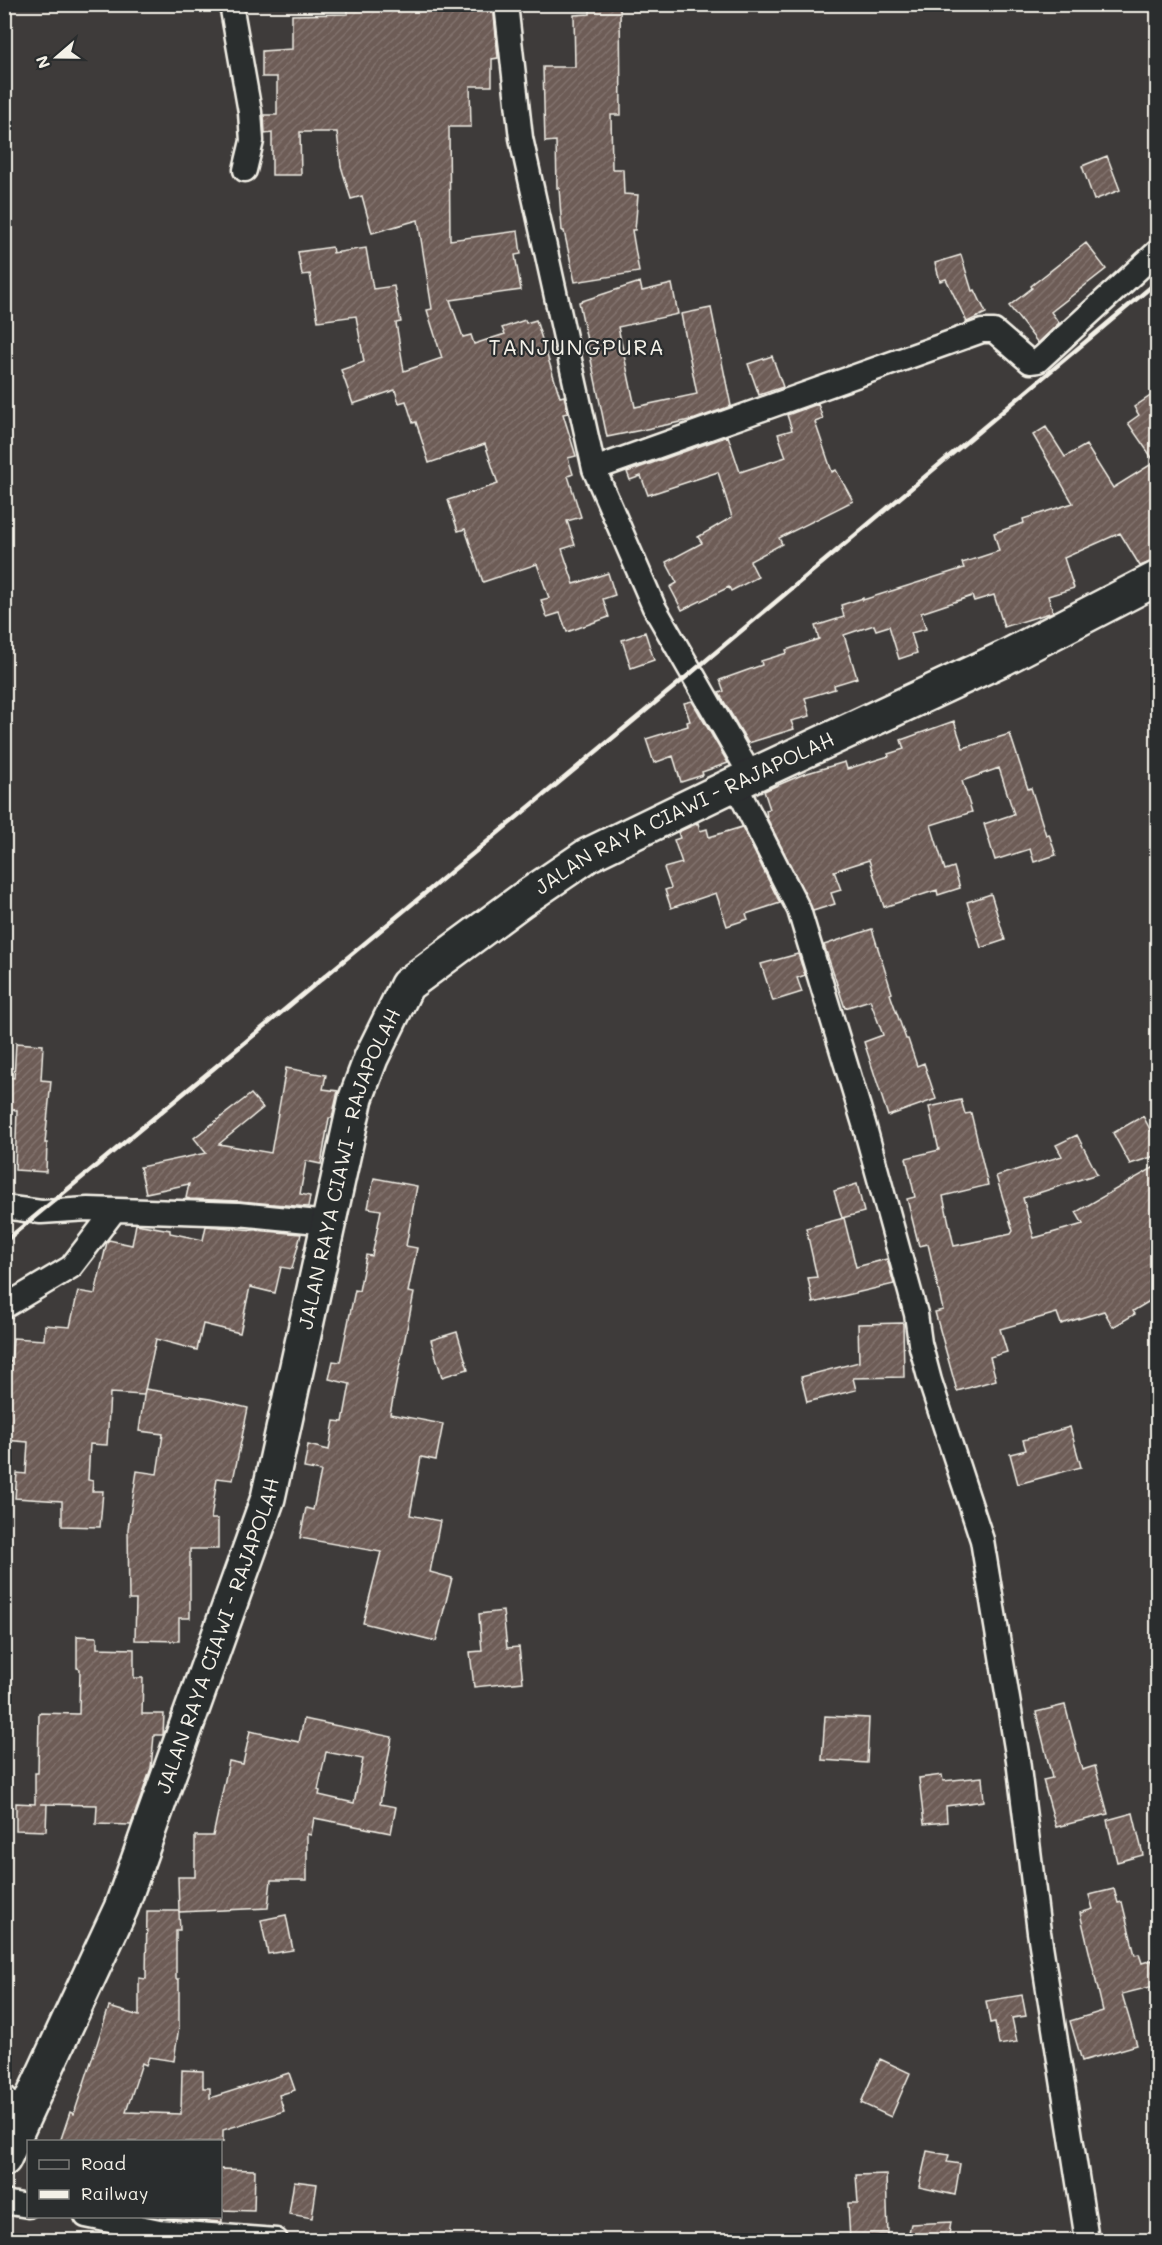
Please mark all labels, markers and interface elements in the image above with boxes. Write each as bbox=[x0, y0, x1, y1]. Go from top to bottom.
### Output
north arrow bbox=[27, 27, 87, 87]
text: N bbox=[30, 53, 54, 72]
district label: TANJUNGPURA bbox=[489, 332, 665, 361]
street label: JALAN RAYA CIAWI - RAJAPOLAH bbox=[529, 725, 838, 900]
street label: JALAN RAYA CIAWI - RAJAPOLAH bbox=[291, 1004, 406, 1332]
street label: JALAN RAYA CIAWI - RAJAPOLAH bbox=[149, 1475, 284, 1797]
legend bbox=[27, 2140, 222, 2218]
text: Road bbox=[81, 2151, 126, 2175]
text: Railway bbox=[81, 2181, 148, 2205]

